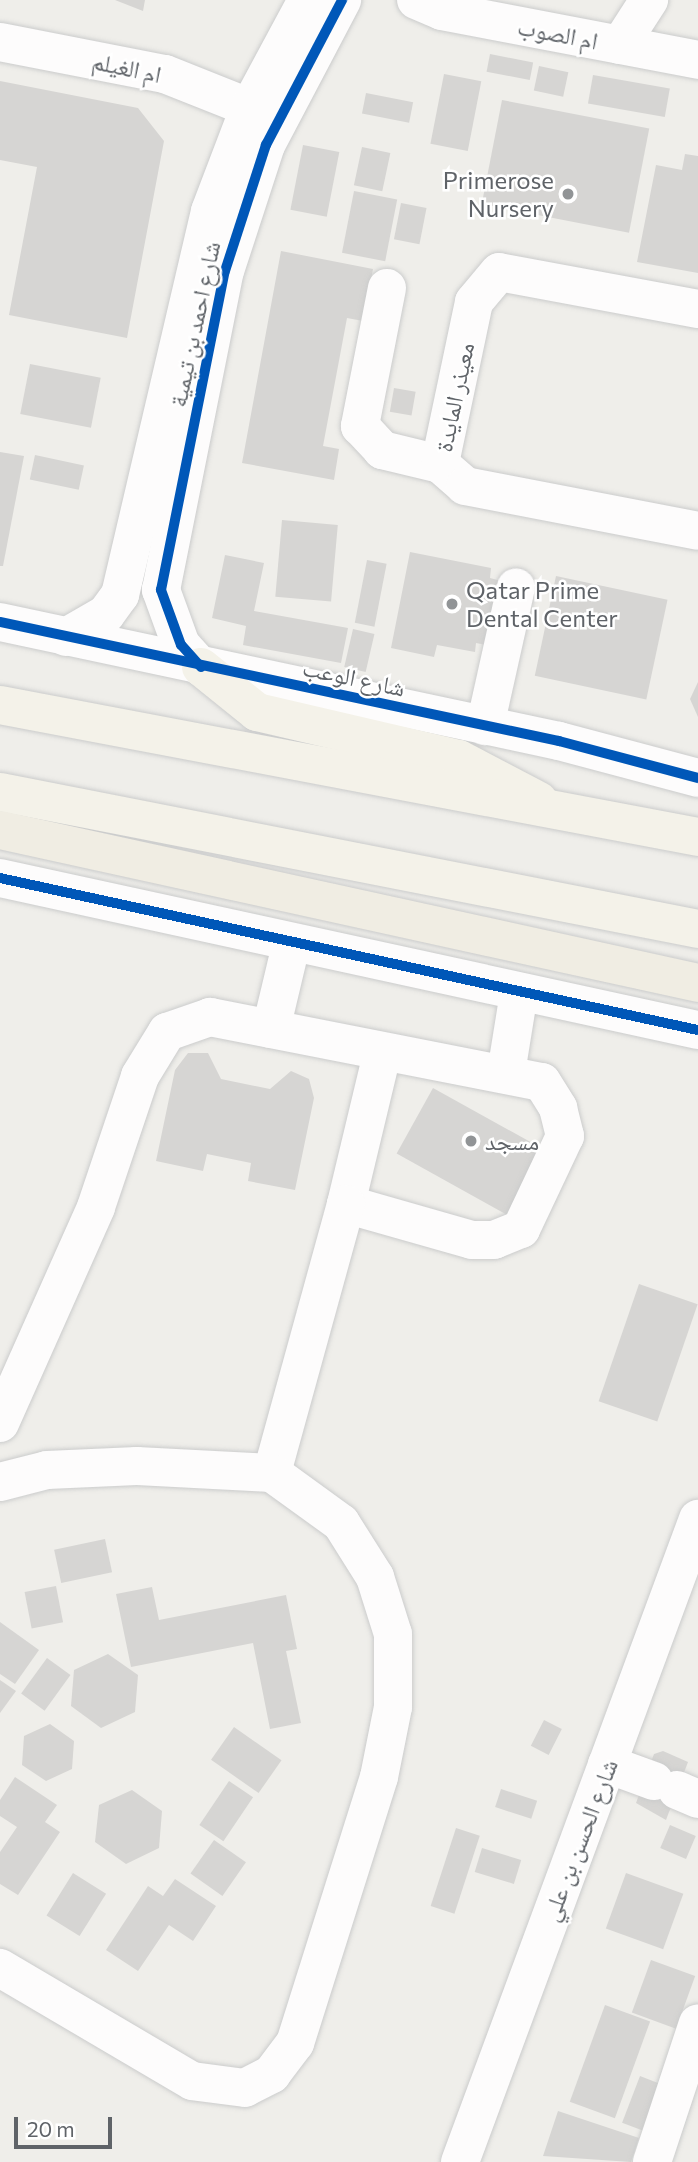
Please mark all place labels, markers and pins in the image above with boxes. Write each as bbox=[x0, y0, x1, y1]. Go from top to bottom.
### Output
place label: Primerose Nursery bbox=[443, 166, 554, 222]
marker: Primerose Nursery bbox=[560, 186, 576, 202]
place label: Qatar Prime Dental Center bbox=[466, 576, 618, 632]
marker: Qatar Prime Dental Center bbox=[444, 596, 460, 612]
place label: مسجد bbox=[485, 1127, 539, 1155]
marker: مسجد bbox=[463, 1133, 479, 1149]

